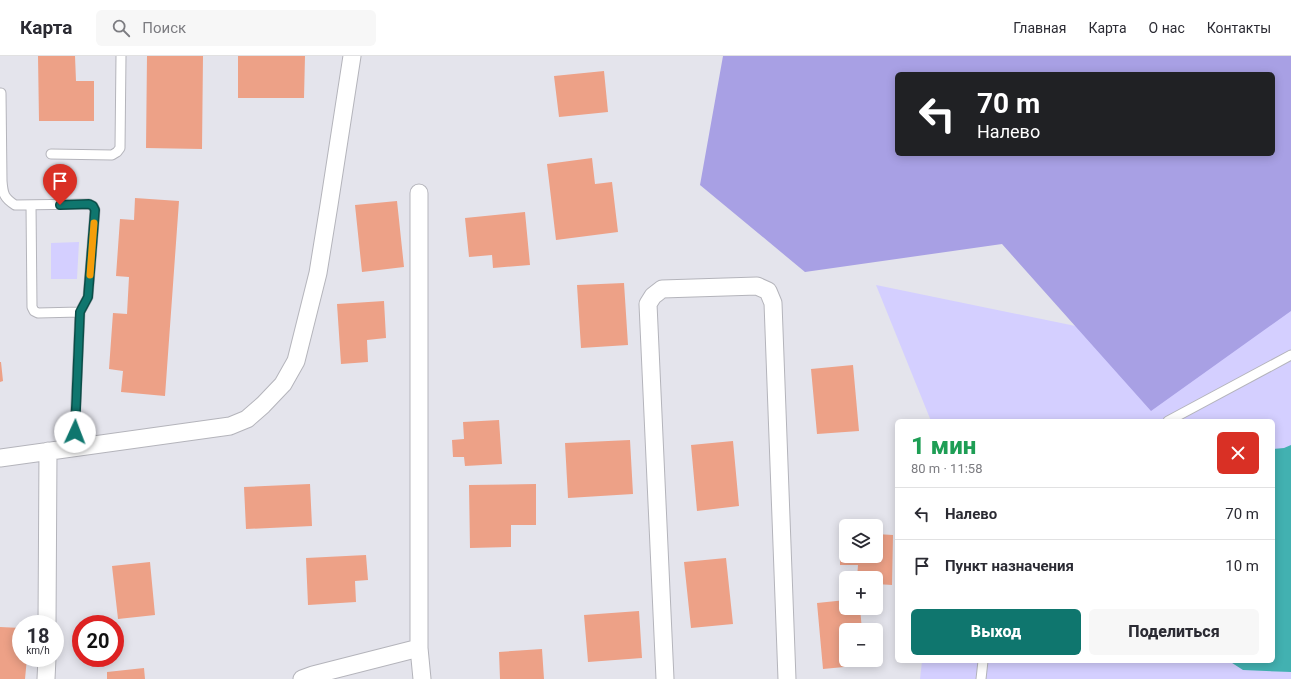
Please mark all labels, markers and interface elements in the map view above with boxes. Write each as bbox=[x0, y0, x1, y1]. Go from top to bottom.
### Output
search box bbox=[96, 10, 376, 46]
text: Карта bbox=[20, 16, 72, 39]
icon: search bbox=[110, 17, 132, 39]
text: Поиск bbox=[142, 19, 186, 37]
text: Главная bbox=[1013, 20, 1066, 36]
text: Карта bbox=[1088, 20, 1127, 36]
text: О нас bbox=[1149, 20, 1185, 36]
text: Контакты bbox=[1207, 20, 1271, 36]
text: 70 m bbox=[977, 87, 1040, 120]
icon: left bbox=[911, 88, 963, 140]
text: Налево bbox=[977, 121, 1040, 142]
pin bbox=[43, 164, 77, 205]
icon: arrive bbox=[49, 170, 71, 192]
position arrow bbox=[54, 411, 96, 453]
text: 1 мин bbox=[911, 432, 976, 460]
button: close bbox=[1217, 432, 1259, 474]
text: 80 m · 11:58 bbox=[911, 461, 982, 476]
icon: left bbox=[911, 503, 933, 525]
text: Налево bbox=[945, 505, 997, 523]
text: 70 m bbox=[1225, 505, 1259, 523]
map controls bbox=[839, 519, 883, 667]
button: layers bbox=[839, 519, 883, 563]
icon: arrive bbox=[911, 555, 933, 577]
text: Пункт назначения bbox=[945, 557, 1074, 575]
text: 10 m bbox=[1225, 557, 1259, 575]
button: + bbox=[839, 571, 883, 615]
button: Выход bbox=[911, 609, 1081, 655]
button: Поделиться bbox=[1089, 609, 1259, 655]
speed limit sign: 20 bbox=[72, 615, 124, 667]
button: − bbox=[839, 623, 883, 667]
text: 18 bbox=[27, 624, 49, 648]
text: km/h bbox=[26, 645, 50, 656]

